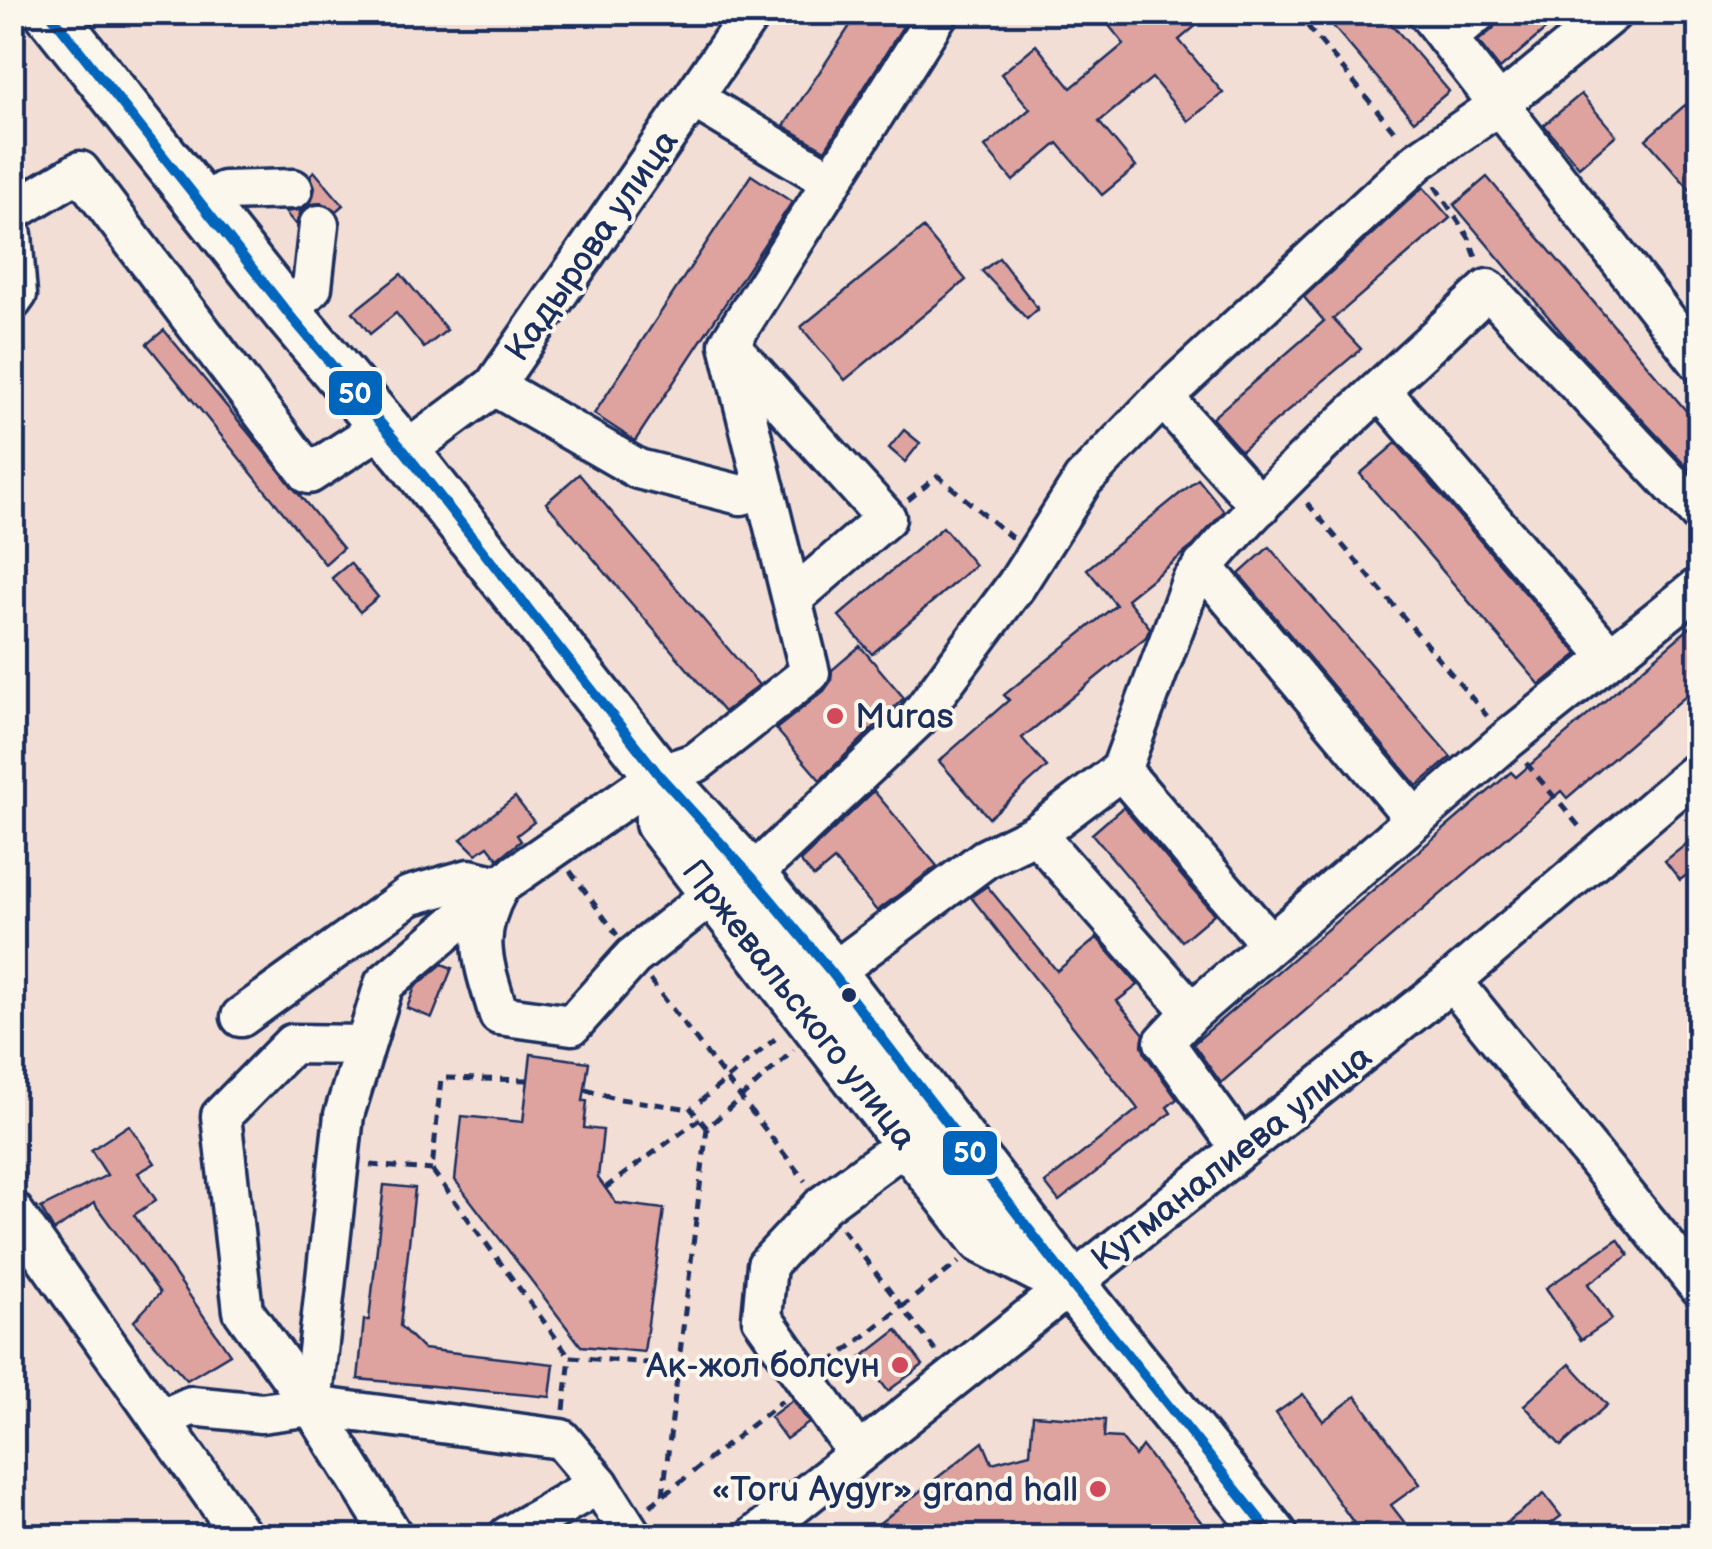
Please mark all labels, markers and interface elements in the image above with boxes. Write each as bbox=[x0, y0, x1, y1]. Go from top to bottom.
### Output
street label: Кадырова улица bbox=[496, 121, 688, 370]
line badge: 50 bbox=[327, 369, 384, 417]
text: 50 bbox=[338, 378, 372, 411]
place label: Muras bbox=[855, 696, 954, 739]
marker: Muras bbox=[824, 705, 846, 727]
street label: Пржевальского улица bbox=[672, 851, 926, 1159]
unlabelled marker bbox=[839, 985, 859, 1005]
street label: Кутманалиева улица bbox=[1083, 1035, 1381, 1281]
line badge: 50 bbox=[941, 1129, 999, 1177]
text: 50 bbox=[953, 1137, 987, 1170]
place label: Ак-жол болсун bbox=[645, 1345, 880, 1388]
marker: Ак-жол болсун bbox=[889, 1354, 911, 1376]
place label: «Toru Aygyr» grand hall bbox=[711, 1469, 1078, 1512]
marker: «Toru Aygyr» grand hall bbox=[1087, 1478, 1109, 1500]

